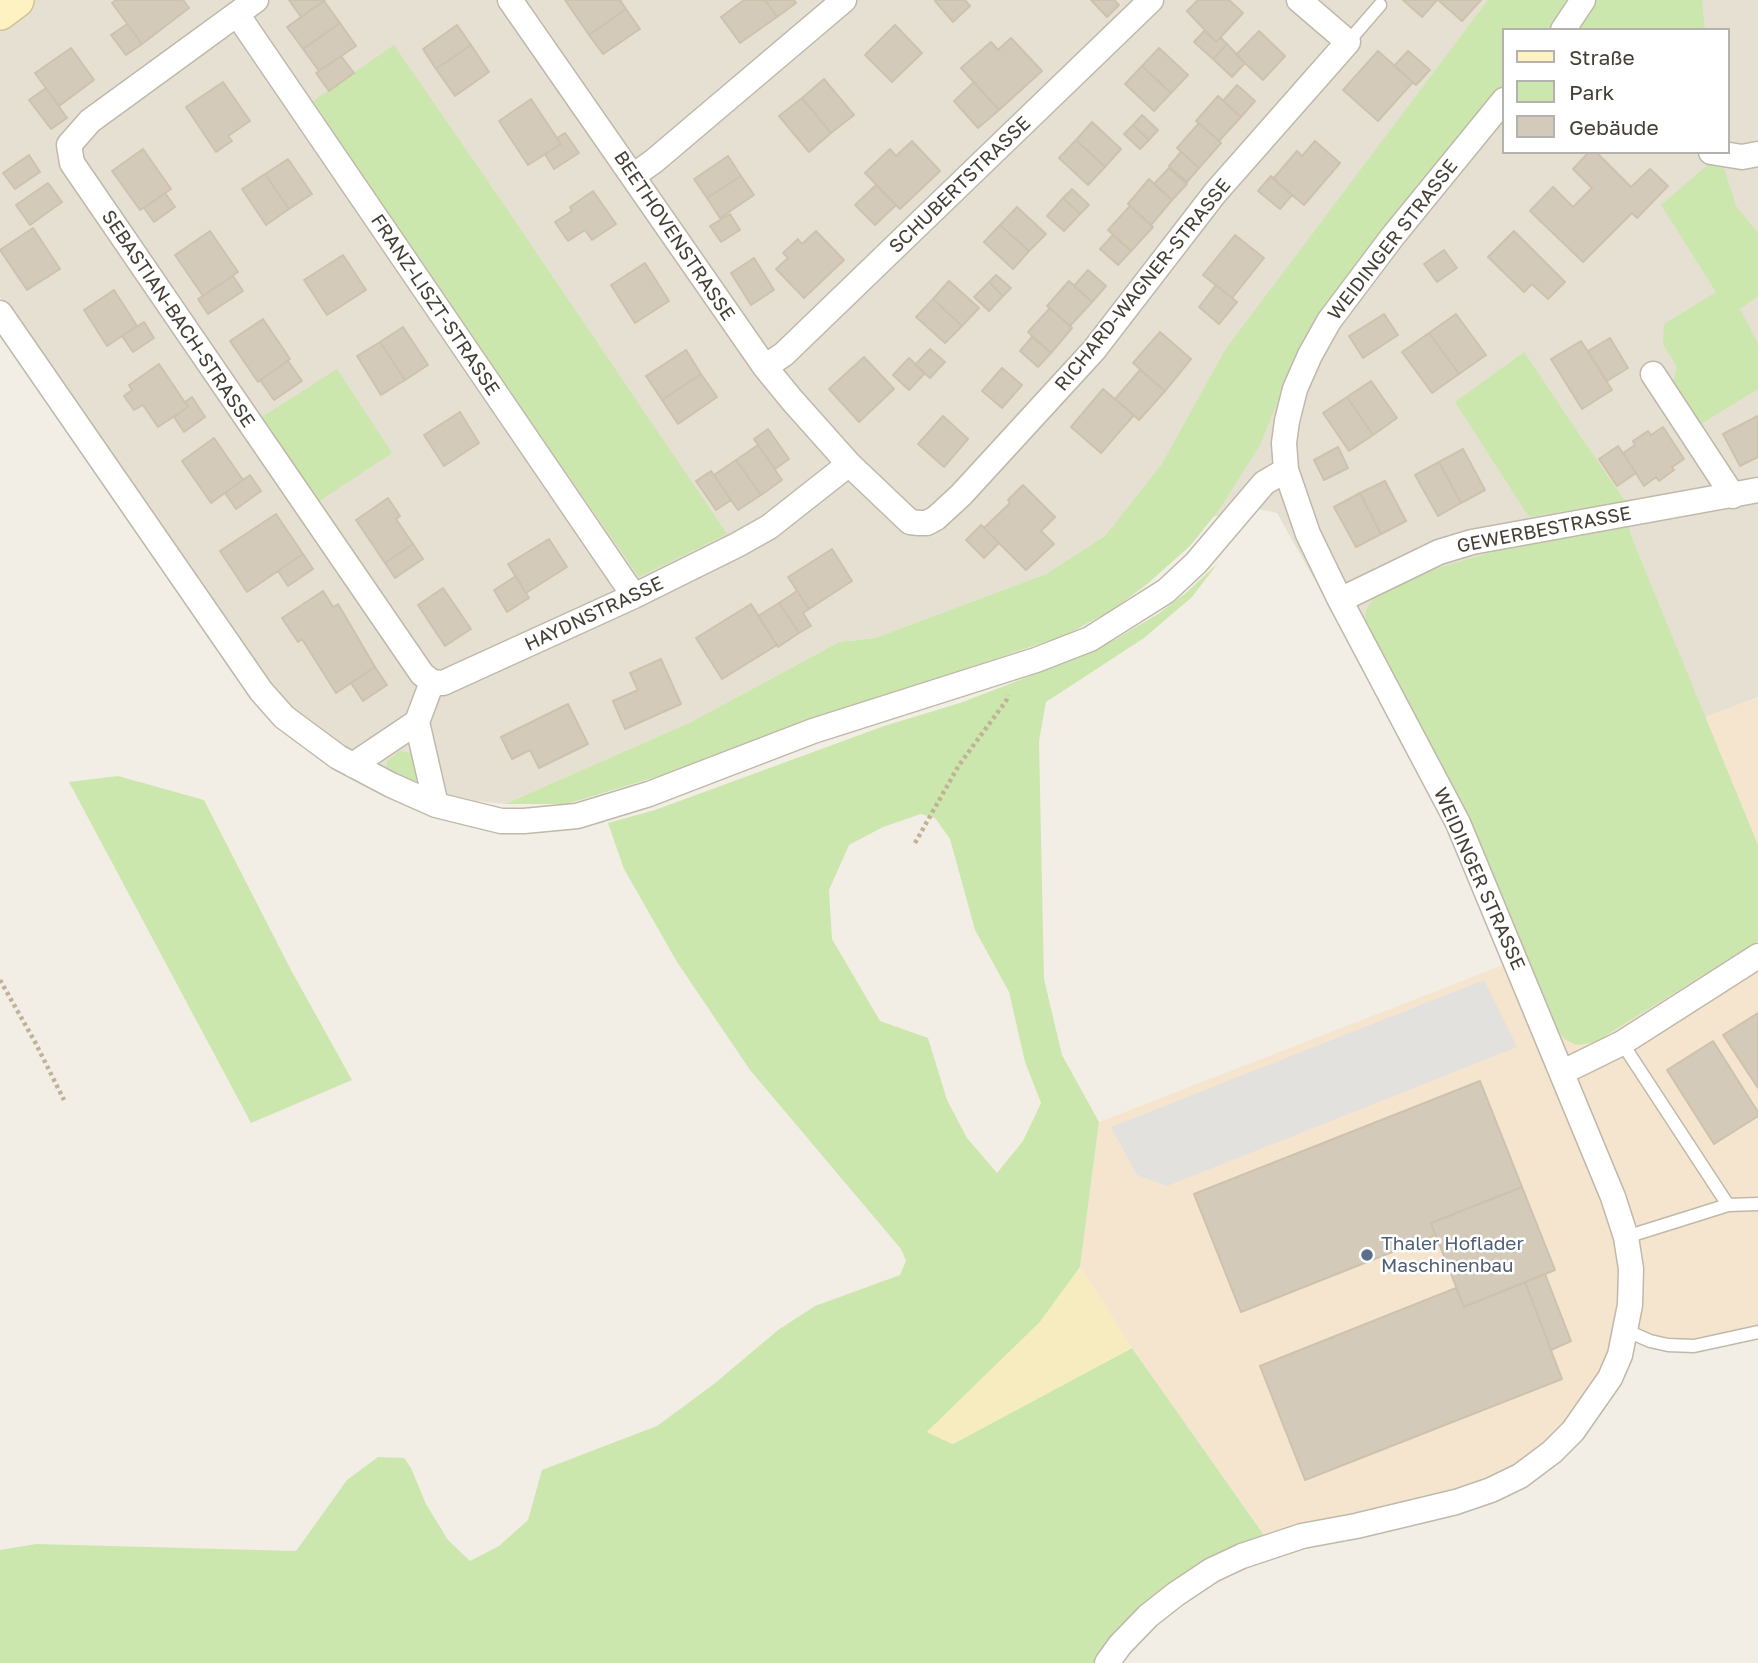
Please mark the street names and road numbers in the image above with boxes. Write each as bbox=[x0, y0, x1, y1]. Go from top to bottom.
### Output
street label: SCHUBERTSTRASSE bbox=[885, 112, 1035, 258]
street label: BEETHOVENSTRASSE bbox=[609, 147, 739, 325]
street label: WEIDINGER STRASSE bbox=[1323, 155, 1463, 325]
street label: RICHARD-WAGNER-STRASSE bbox=[1050, 174, 1236, 396]
street label: SEBASTIAN-BACH-STRASSE bbox=[97, 206, 259, 432]
street label: FRANZ-LISZT-STRASSE bbox=[366, 210, 504, 400]
street label: GEWERBESTRASSE bbox=[1455, 502, 1633, 558]
street label: HAYDNSTRASSE bbox=[521, 572, 667, 656]
street label: WEIDINGER STRASSE bbox=[1428, 784, 1530, 974]

